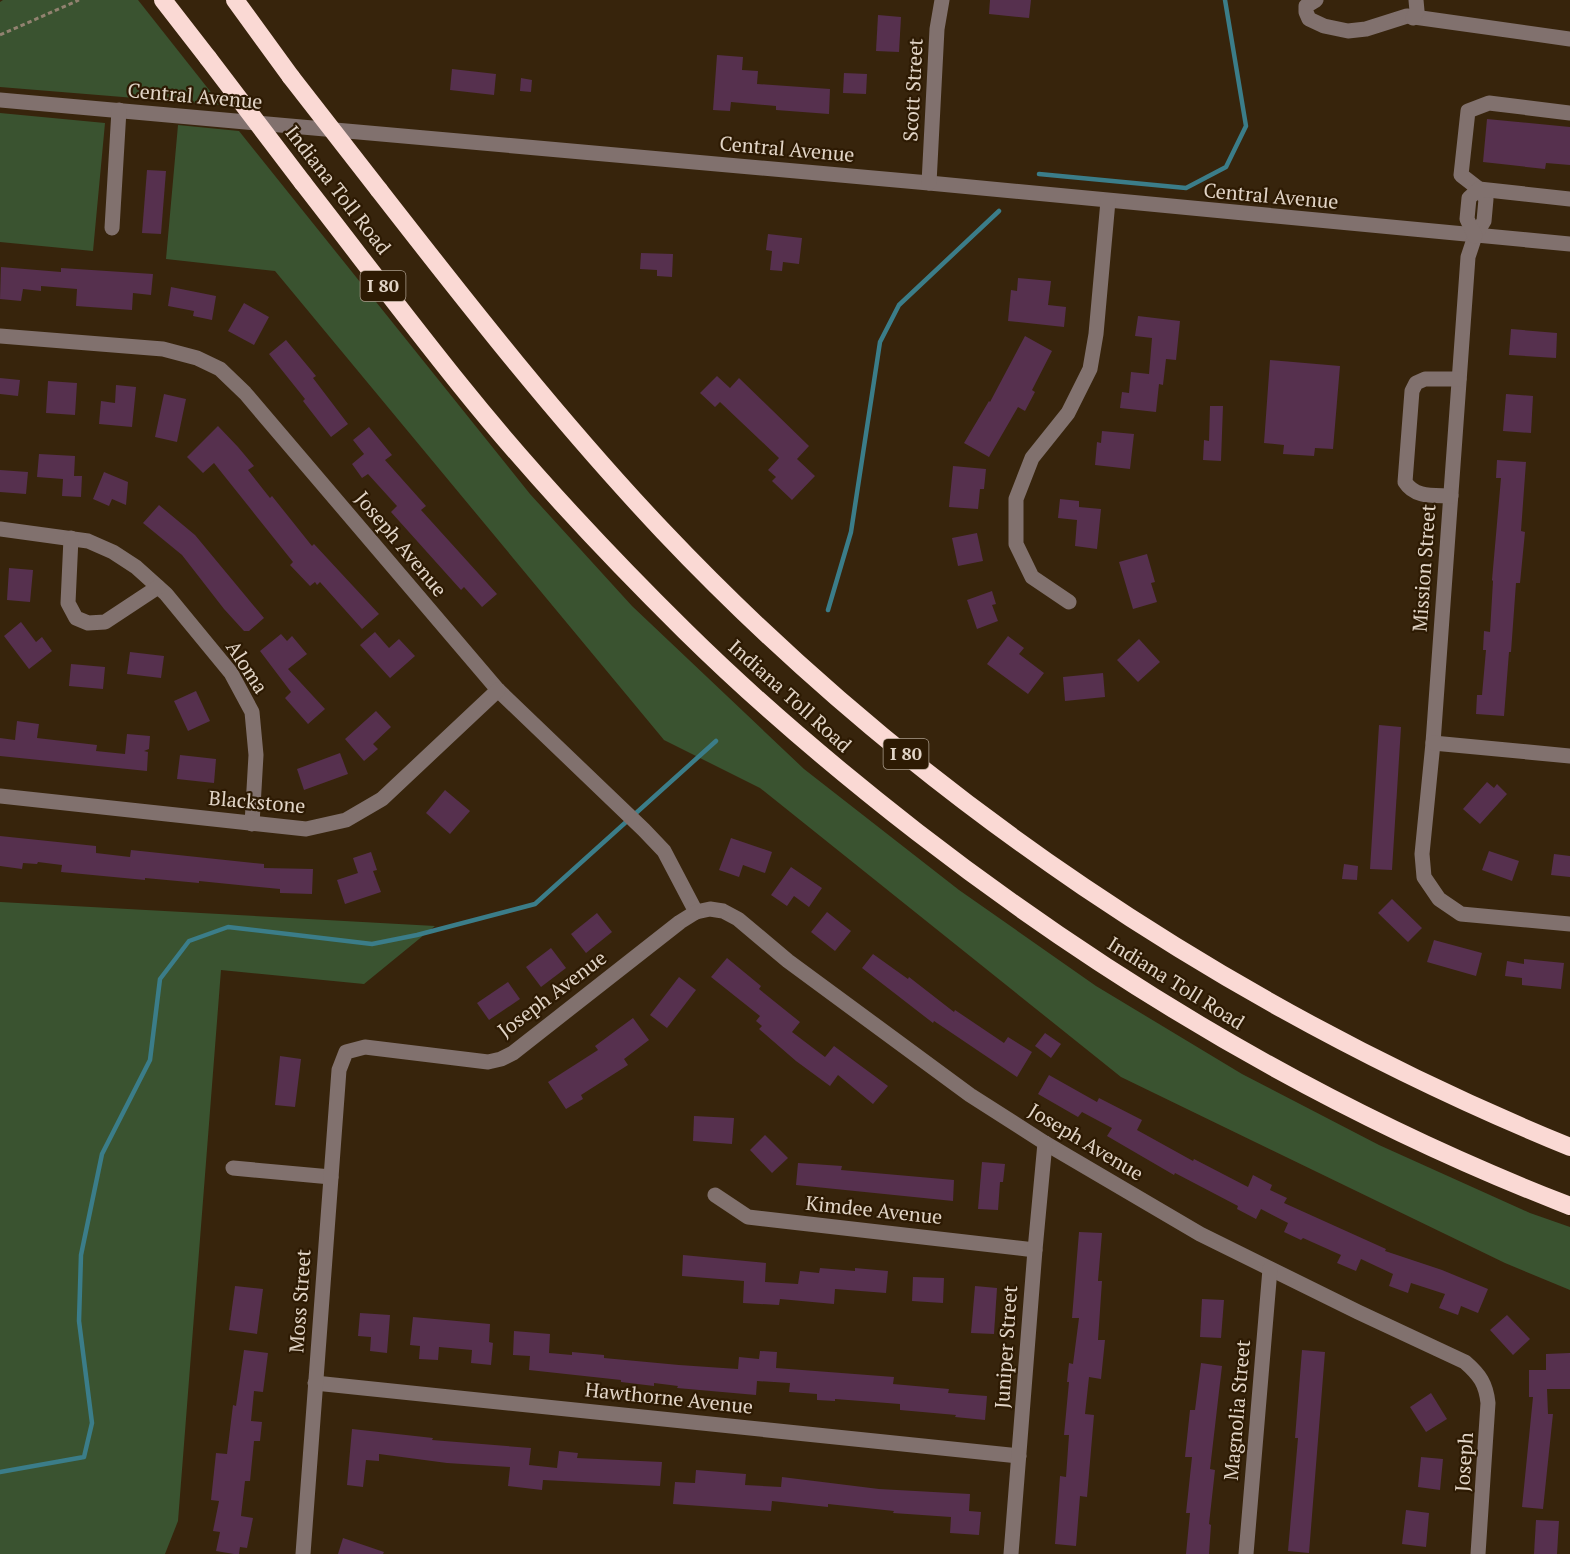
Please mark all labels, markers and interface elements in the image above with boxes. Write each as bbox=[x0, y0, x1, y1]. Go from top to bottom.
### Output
street label: Scott Street bbox=[896, 37, 929, 142]
street label: Central Avenue bbox=[126, 76, 264, 115]
street label: Indiana Toll Road bbox=[280, 120, 397, 260]
street label: Central Avenue bbox=[718, 129, 856, 168]
street label: Central Avenue bbox=[1202, 176, 1340, 215]
road number: I 80 bbox=[360, 271, 406, 301]
street label: Joseph Avenue bbox=[349, 485, 453, 602]
street label: Mission Street bbox=[1406, 503, 1441, 633]
street label: Indiana Toll Road bbox=[723, 633, 858, 758]
street label: Aloma bbox=[220, 635, 275, 698]
road number: I 80 bbox=[884, 739, 928, 769]
street label: Blackstone bbox=[207, 784, 307, 819]
street label: Indiana Toll Road bbox=[1103, 930, 1250, 1036]
street label: Joseph Avenue bbox=[492, 944, 612, 1043]
street label: Joseph Avenue bbox=[1024, 1097, 1149, 1187]
street label: Kimdee Avenue bbox=[804, 1189, 944, 1230]
street label: Moss Street bbox=[282, 1248, 317, 1354]
street label: Juniper Street bbox=[988, 1284, 1023, 1409]
street label: Magnolia Street bbox=[1217, 1338, 1256, 1481]
street label: Hawthorne Avenue bbox=[584, 1375, 755, 1420]
street label: Joseph bbox=[1448, 1431, 1479, 1493]

